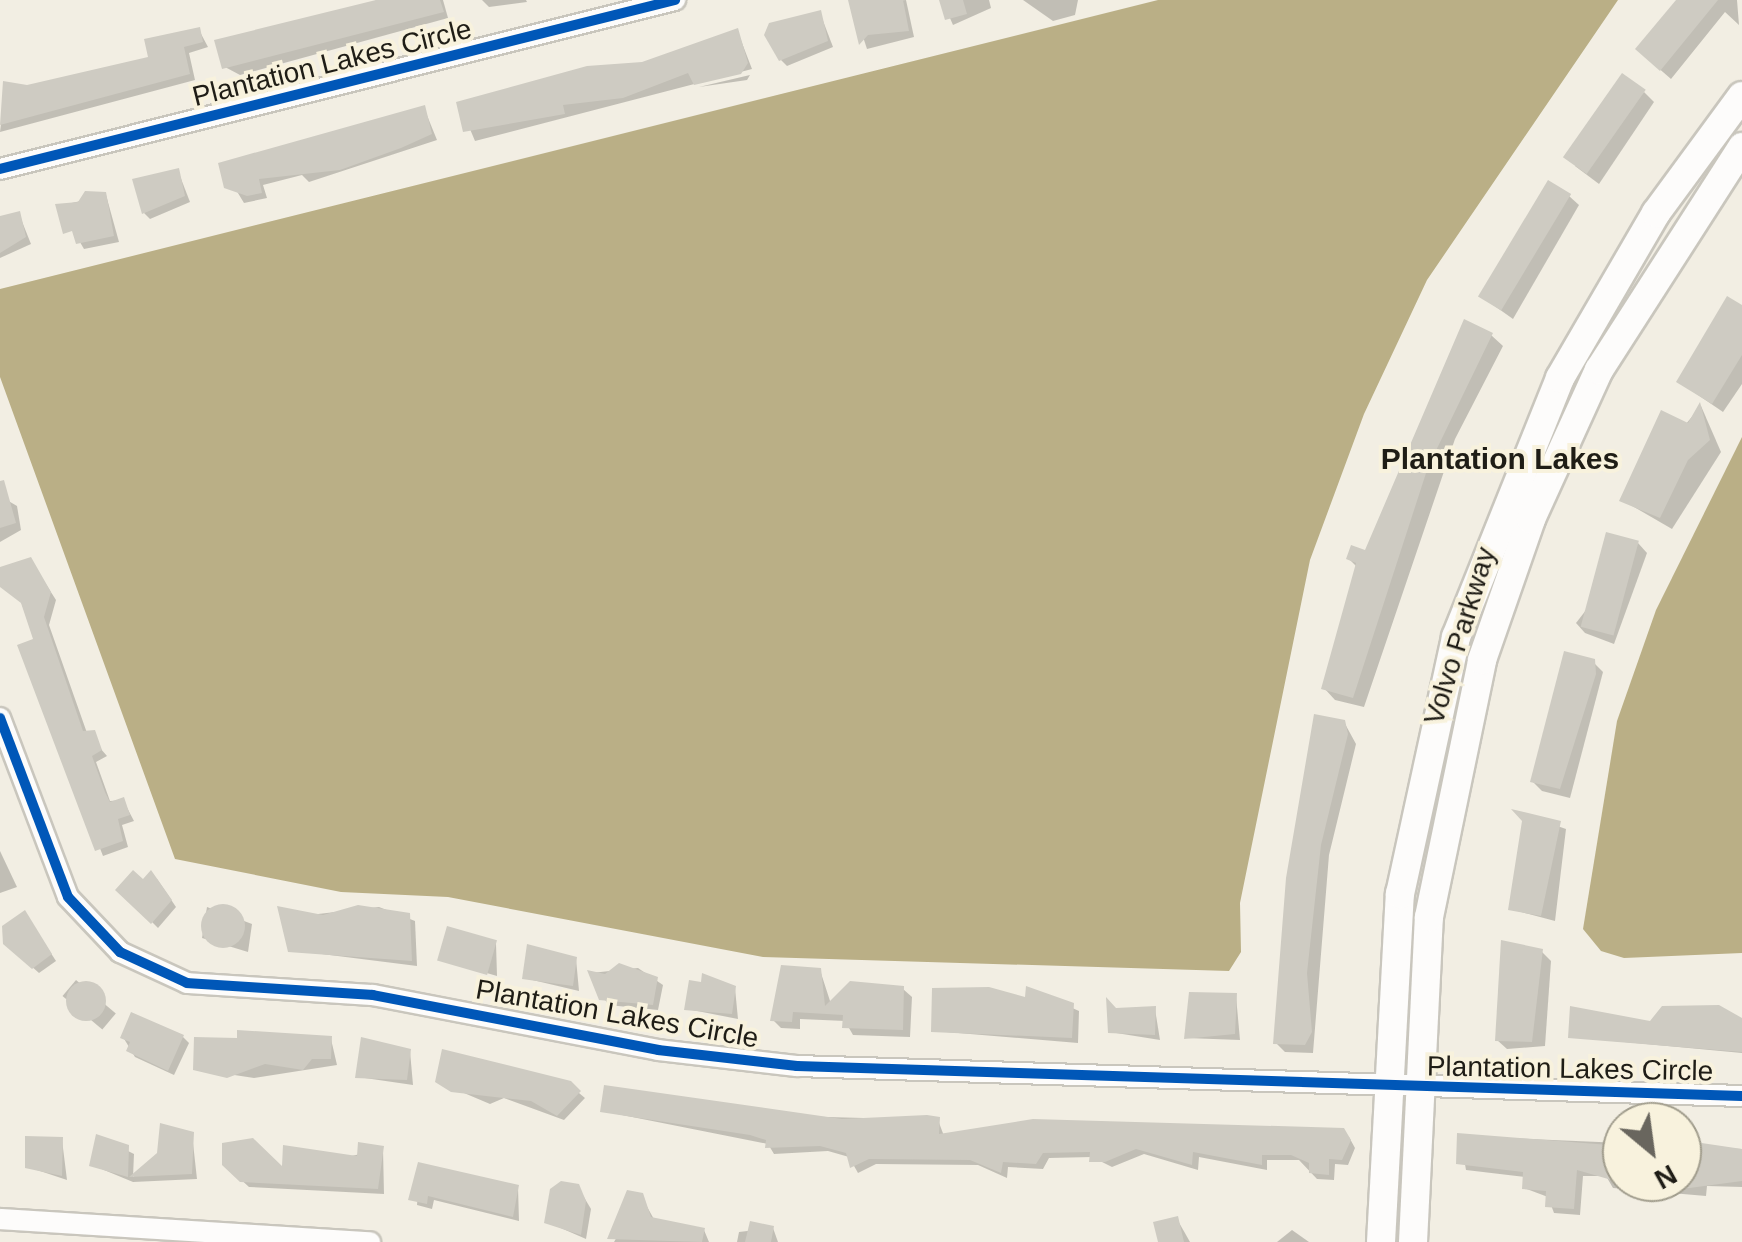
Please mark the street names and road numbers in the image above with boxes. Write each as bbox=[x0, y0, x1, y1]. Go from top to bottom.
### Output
street label: Plantation Lakes Circle bbox=[189, 12, 475, 114]
street label: Volvo Parkway bbox=[1417, 543, 1503, 729]
street label: Plantation Lakes Circle bbox=[473, 973, 761, 1055]
street label: Plantation Lakes Circle bbox=[1427, 1050, 1713, 1088]

